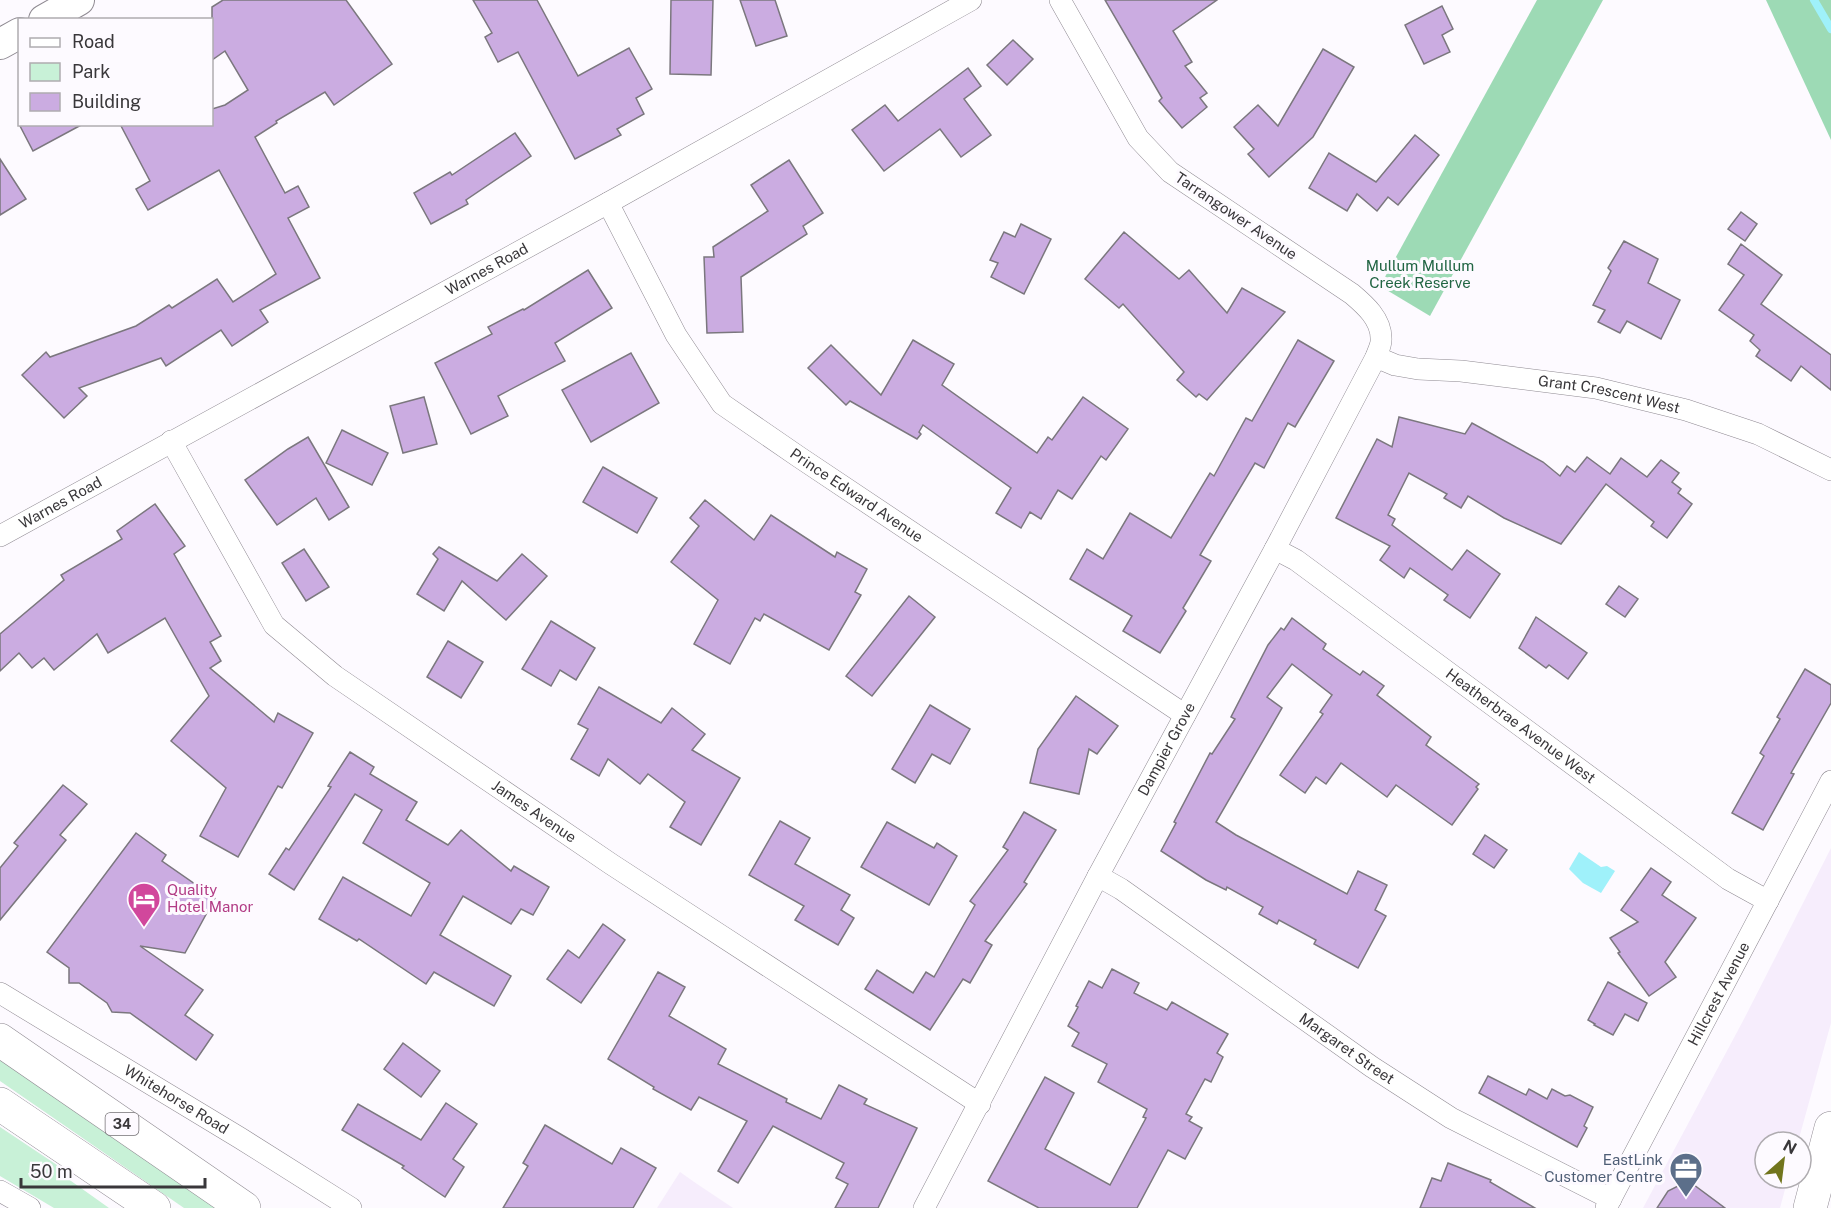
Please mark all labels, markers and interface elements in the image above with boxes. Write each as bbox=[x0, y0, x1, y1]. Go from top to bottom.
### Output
legend bbox=[18, 18, 213, 126]
text: Road bbox=[72, 31, 115, 52]
text: Park bbox=[72, 61, 110, 82]
text: Building bbox=[72, 91, 141, 112]
street label: Tarrangower Avenue bbox=[1172, 168, 1300, 263]
street label: Warnes Road bbox=[442, 239, 531, 298]
park label: Mullum Mullum Creek Reserve bbox=[1366, 257, 1474, 291]
street label: Grant Crescent West bbox=[1537, 372, 1682, 416]
street label: Prince Edward Avenue bbox=[787, 445, 926, 545]
street label: Warnes Road bbox=[16, 473, 105, 532]
street label: Heatherbrae Avenue West bbox=[1443, 665, 1599, 786]
street label: Dampier Grove bbox=[1134, 699, 1198, 798]
street label: James Avenue bbox=[489, 776, 580, 846]
hotel icon: Quality Hotel Manor bbox=[126, 881, 162, 928]
place label: Quality Hotel Manor bbox=[167, 881, 254, 915]
street label: Hillcrest Avenue bbox=[1684, 939, 1753, 1048]
street label: Margaret Street bbox=[1296, 1009, 1398, 1087]
street label: Whitehorse Road bbox=[121, 1061, 232, 1137]
road number: 34 bbox=[106, 1113, 138, 1135]
north arrow bbox=[1753, 1130, 1813, 1190]
text: N bbox=[1780, 1136, 1800, 1159]
scale bar bbox=[21, 1151, 206, 1189]
place label: EastLink Customer Centre bbox=[1544, 1151, 1663, 1185]
office icon: EastLink Customer Centre bbox=[1668, 1151, 1704, 1198]
text: 50 m bbox=[30, 1161, 73, 1182]

